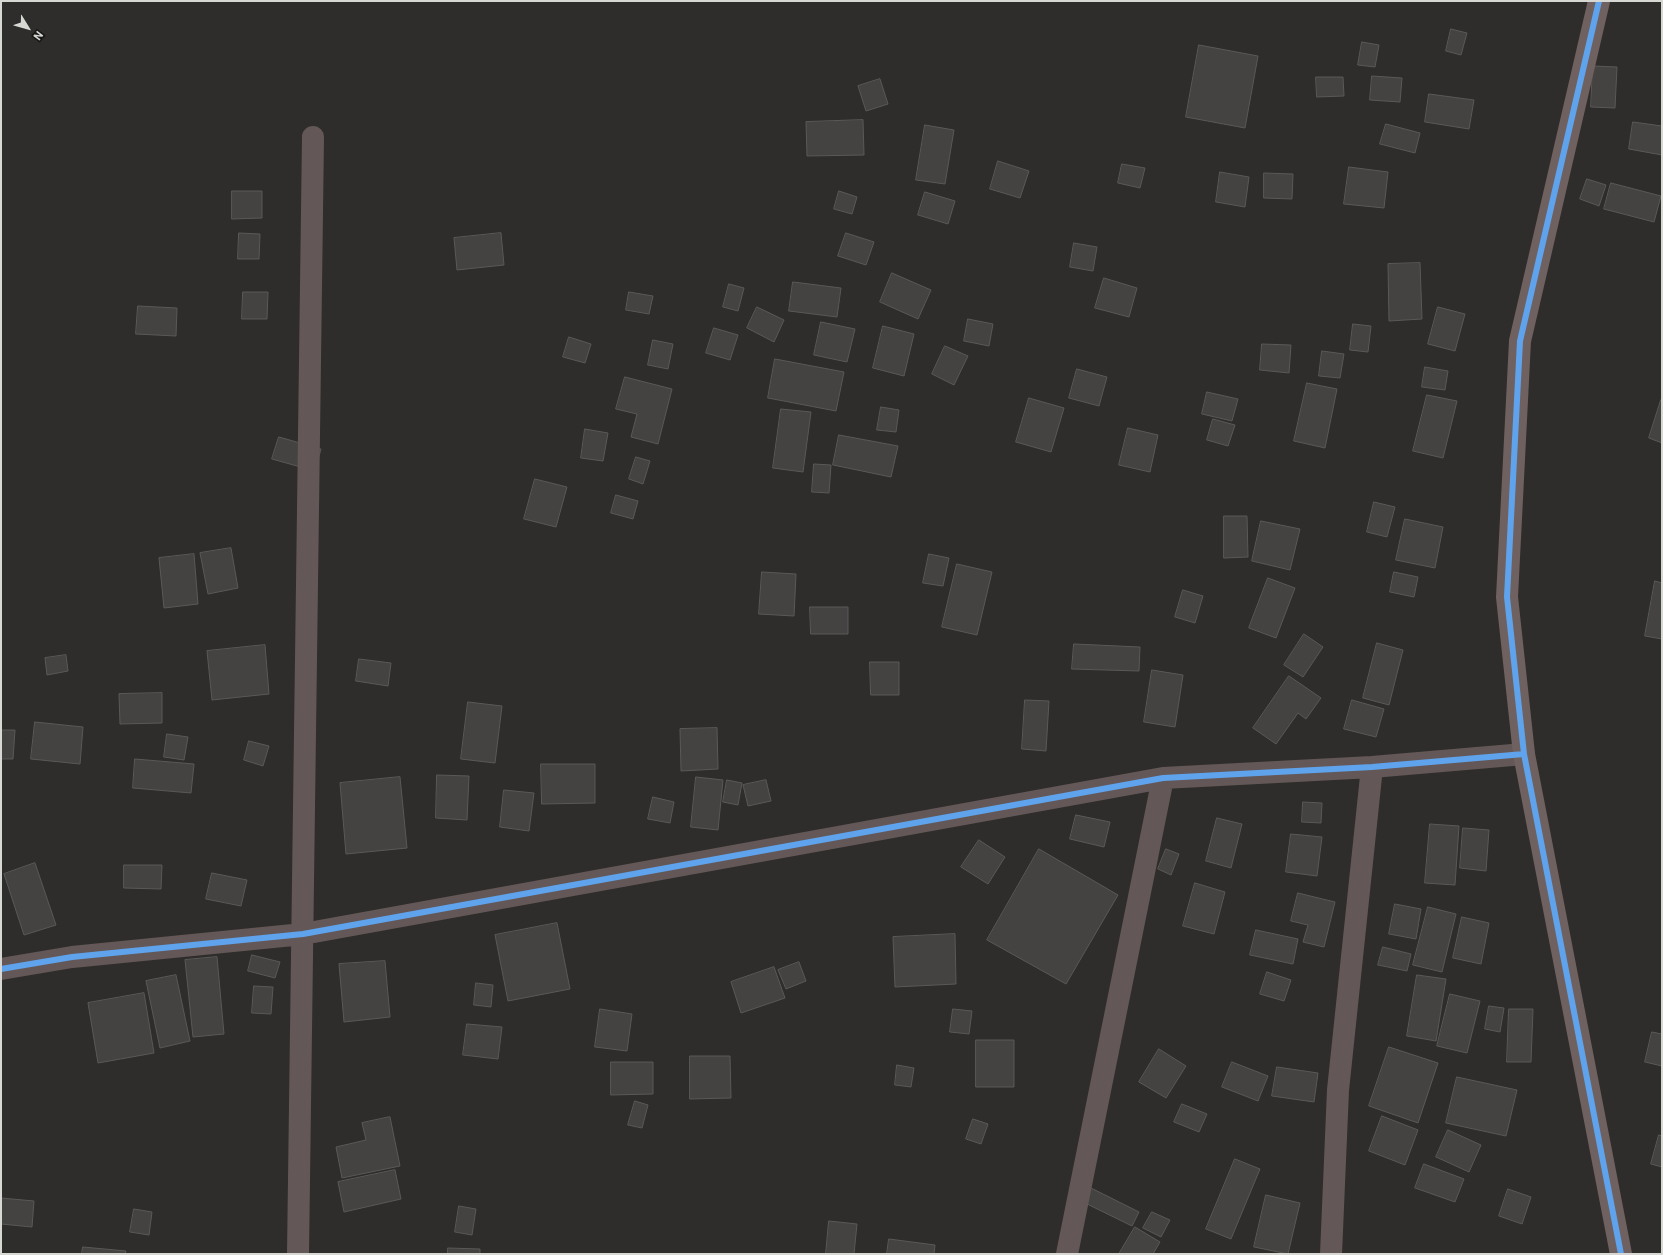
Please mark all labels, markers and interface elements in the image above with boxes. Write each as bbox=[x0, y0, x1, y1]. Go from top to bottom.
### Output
north arrow bbox=[8, 8, 48, 48]
text: N bbox=[30, 29, 46, 43]

